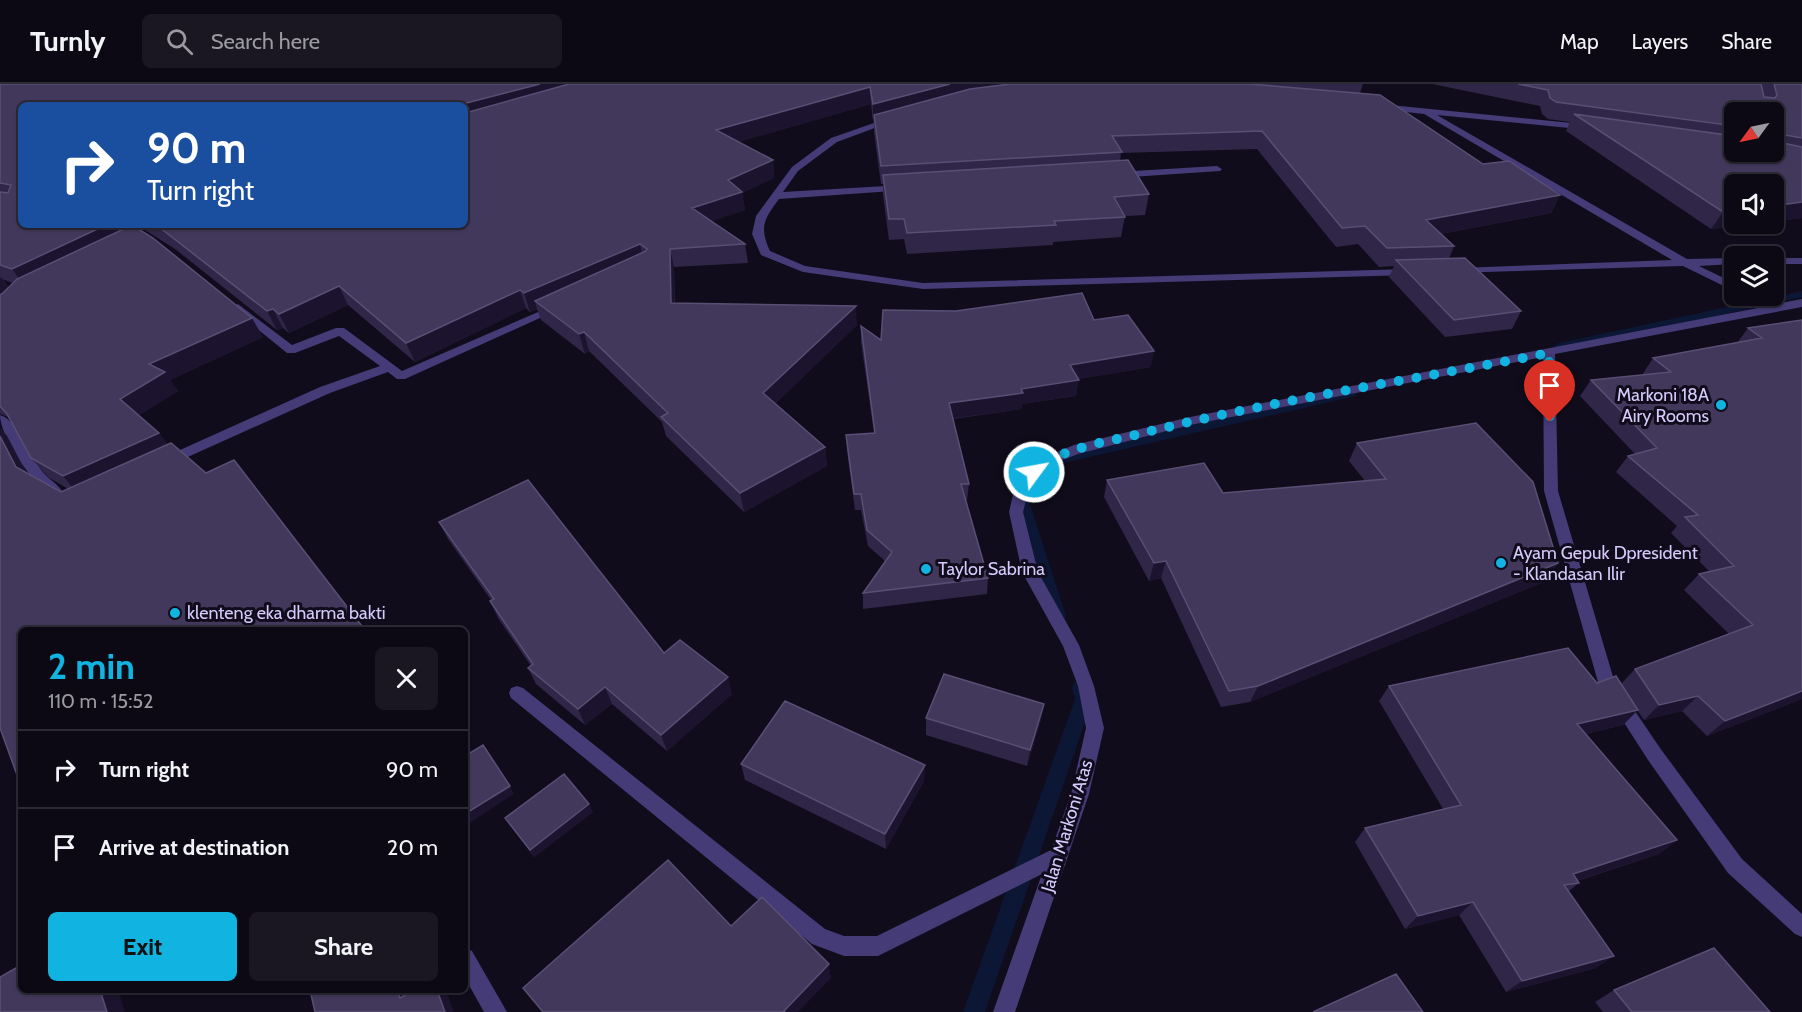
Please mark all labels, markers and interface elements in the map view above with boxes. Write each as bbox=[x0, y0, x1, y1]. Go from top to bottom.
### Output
search box bbox=[142, 14, 562, 68]
text: Turnly bbox=[30, 24, 106, 58]
icon: search bbox=[163, 25, 196, 58]
text: Search here bbox=[211, 28, 320, 55]
text: Map bbox=[1560, 29, 1599, 54]
text: Layers bbox=[1632, 29, 1688, 54]
text: Share bbox=[1721, 29, 1772, 54]
north arrow bbox=[1724, 102, 1784, 162]
map controls bbox=[1724, 102, 1784, 306]
text: 90 m bbox=[147, 122, 246, 174]
icon: right bbox=[48, 126, 126, 204]
text: Turn right bbox=[147, 174, 254, 207]
button: sound bbox=[1724, 174, 1784, 234]
button: layers bbox=[1724, 246, 1784, 306]
pin bbox=[1524, 360, 1575, 422]
icon: arrive bbox=[1533, 369, 1566, 402]
place label: Markoni 18A Airy Rooms bbox=[1617, 384, 1709, 427]
marker: Markoni 18A Airy Rooms bbox=[1714, 398, 1728, 412]
position arrow bbox=[1002, 440, 1066, 504]
place label: Ayam Gepuk Dpresident - Klandasan Ilir bbox=[1513, 542, 1698, 585]
marker: Ayam Gepuk Dpresident - Klandasan Ilir bbox=[1494, 556, 1508, 570]
place label: Taylor Sabrina bbox=[938, 558, 1045, 580]
marker: Taylor Sabrina bbox=[919, 562, 933, 576]
place label: klenteng eka dharma bakti bbox=[187, 602, 386, 624]
marker: klenteng eka dharma bakti bbox=[168, 606, 182, 620]
text: 2 min bbox=[48, 644, 135, 688]
button: close bbox=[375, 647, 438, 710]
text: 110 m · 15:52 bbox=[48, 689, 154, 713]
icon: right bbox=[48, 753, 81, 786]
text: Turn right bbox=[99, 756, 189, 783]
text: 90 m bbox=[386, 756, 438, 783]
street label: Jalan Markoni Atas bbox=[1036, 757, 1098, 896]
icon: arrive bbox=[48, 831, 81, 864]
text: Arrive at destination bbox=[99, 834, 289, 861]
text: 20 m bbox=[387, 834, 438, 861]
button: Exit bbox=[48, 912, 237, 981]
button: Share bbox=[249, 912, 438, 981]

